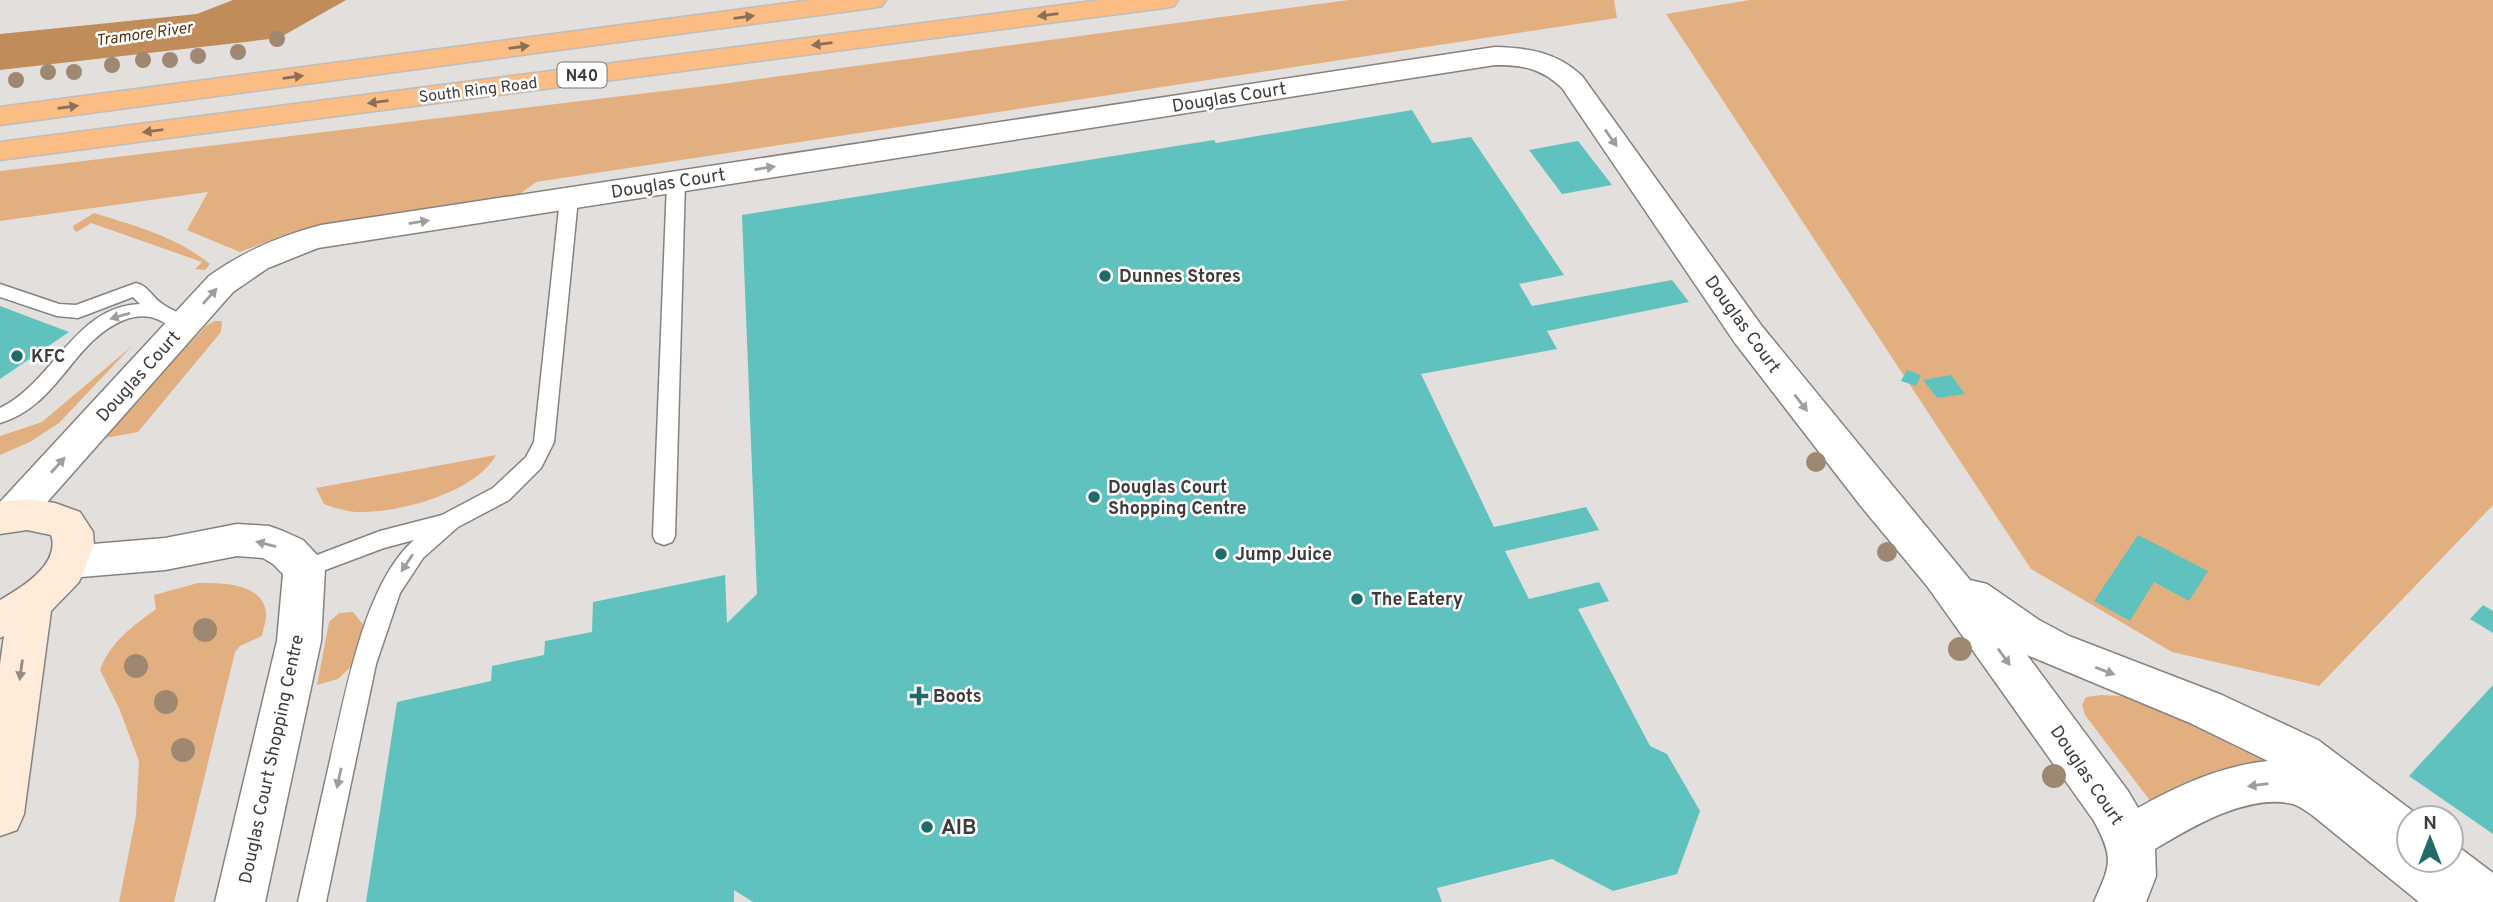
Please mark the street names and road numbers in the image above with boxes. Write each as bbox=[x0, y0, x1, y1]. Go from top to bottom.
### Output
road number: N40 bbox=[558, 62, 606, 88]
street label: South Ring Road bbox=[418, 74, 539, 108]
street label: Douglas Court bbox=[1170, 78, 1288, 119]
street label: Douglas Court bbox=[609, 164, 727, 205]
street label: Douglas Court bbox=[1699, 271, 1785, 378]
street label: Douglas Court bbox=[92, 326, 186, 428]
street label: Douglas Court Shopping Centre bbox=[235, 633, 310, 886]
street label: Douglas Court bbox=[2044, 722, 2128, 830]

